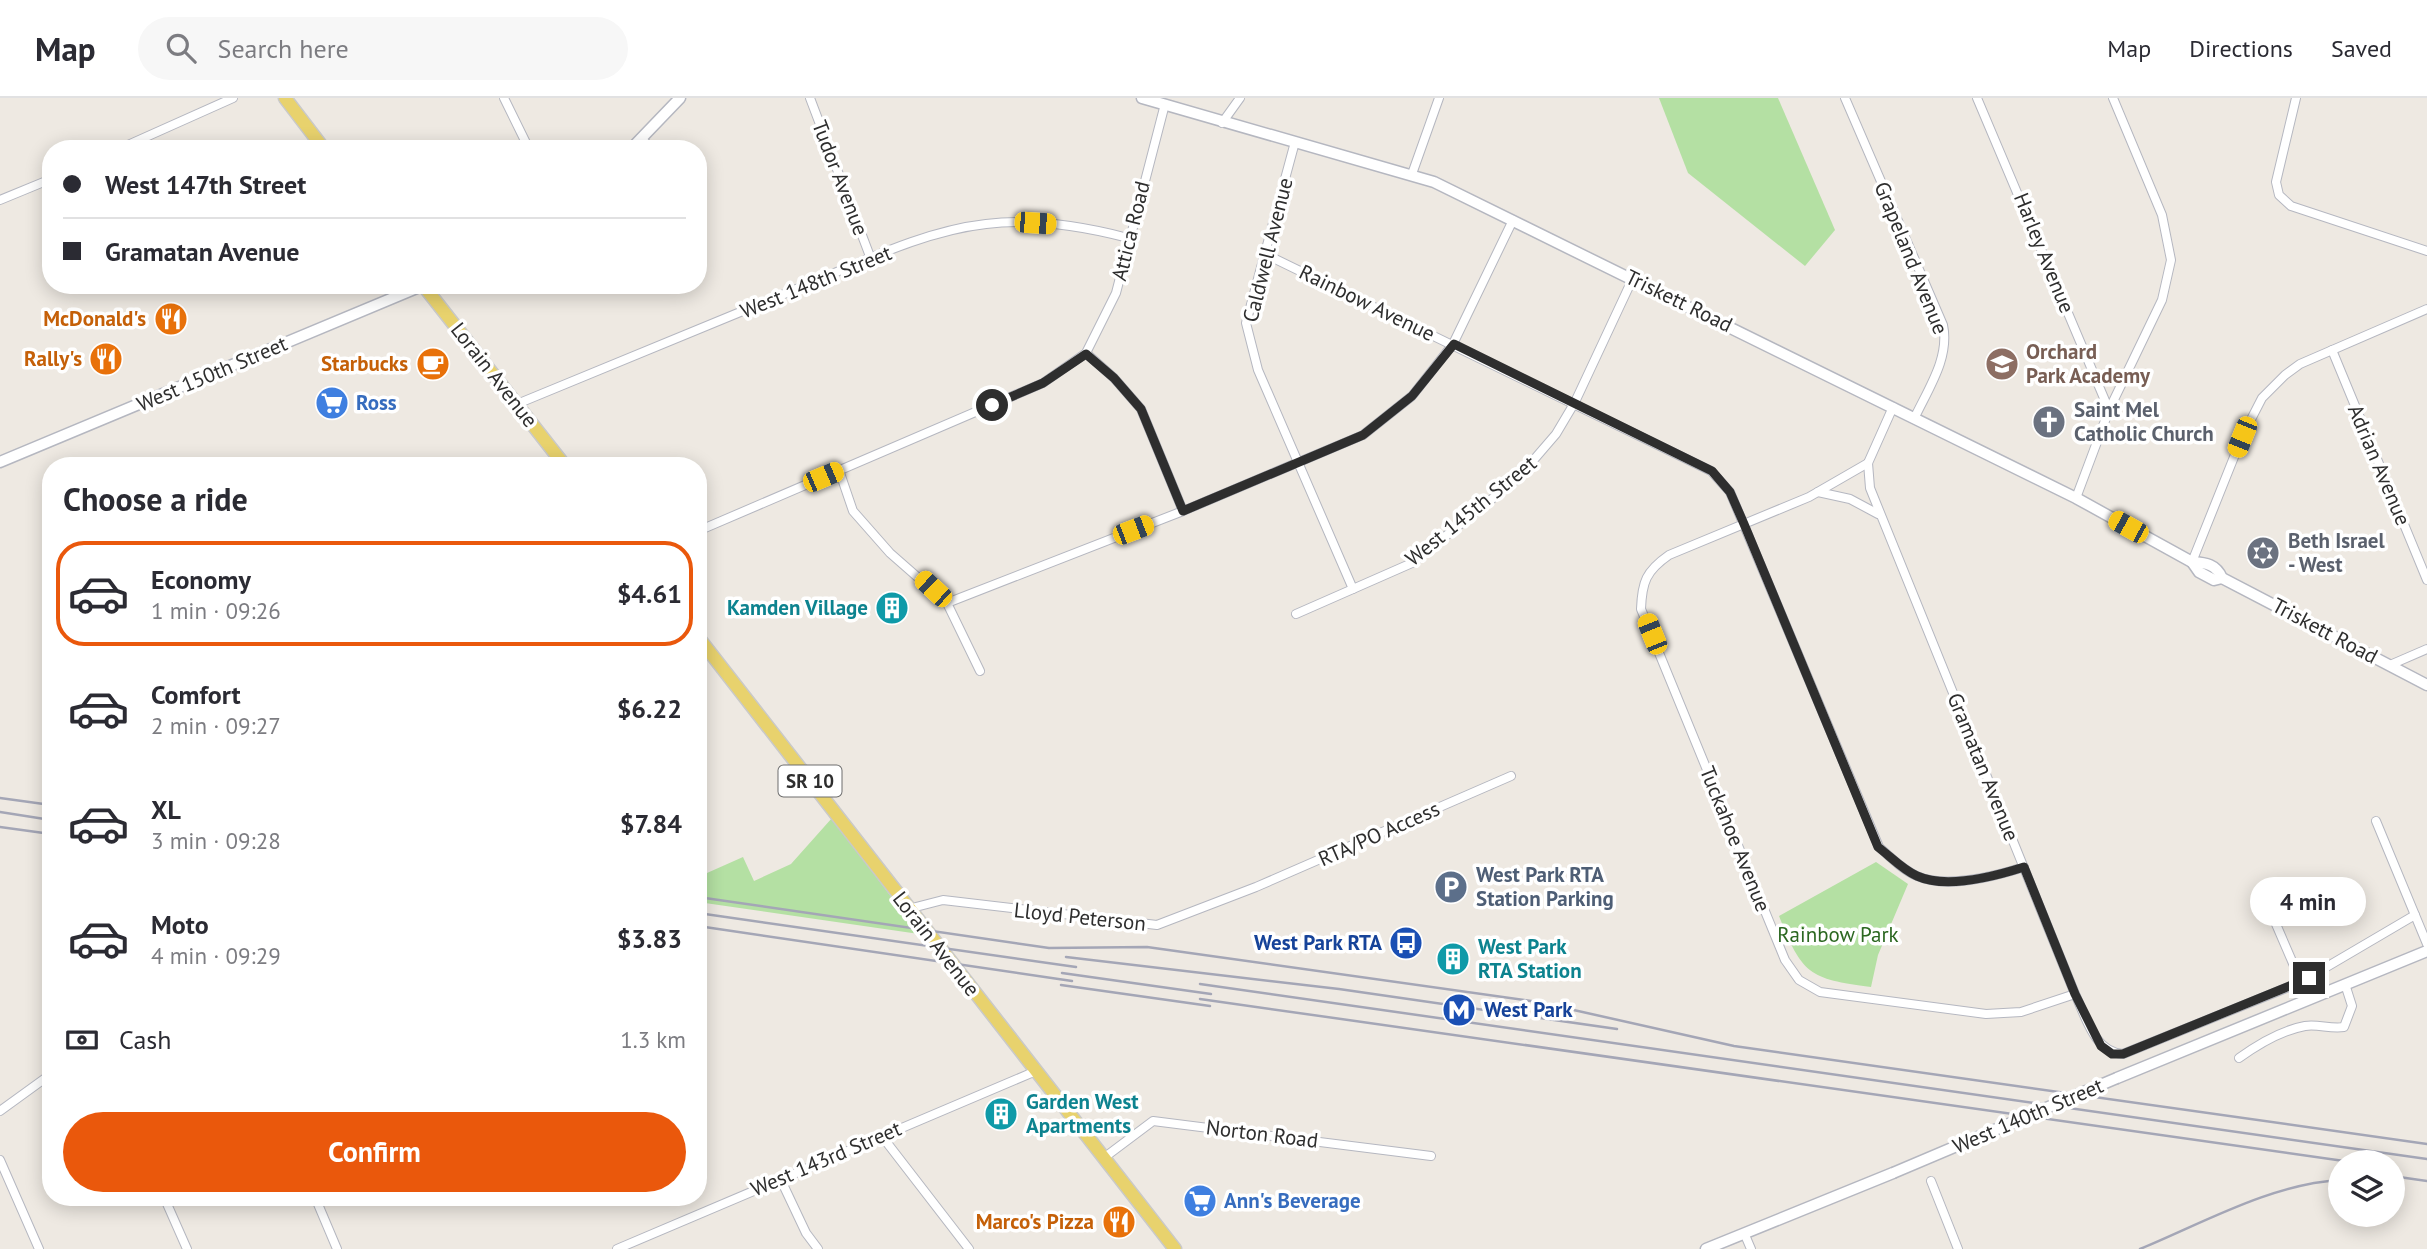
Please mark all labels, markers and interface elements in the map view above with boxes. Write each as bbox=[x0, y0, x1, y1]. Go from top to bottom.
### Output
search box bbox=[138, 17, 628, 80]
text: Map bbox=[35, 27, 96, 70]
icon: search bbox=[162, 29, 200, 67]
text: Search here bbox=[218, 32, 349, 65]
text: Map bbox=[2107, 33, 2151, 64]
text: Directions bbox=[2189, 33, 2293, 64]
text: Saved bbox=[2331, 33, 2392, 64]
street label: Tudor Avenue bbox=[806, 117, 875, 239]
text: West 147th Street bbox=[105, 168, 306, 201]
street label: Caldwell Avenue bbox=[1236, 175, 1299, 325]
street label: Attica Road bbox=[1105, 178, 1156, 284]
street label: Grapeland Avenue bbox=[1869, 178, 1954, 338]
street label: Harley Avenue bbox=[2008, 189, 2081, 317]
car bbox=[1014, 211, 1057, 235]
text: Gramatan Avenue bbox=[105, 235, 299, 268]
street label: West 148th Street bbox=[736, 239, 895, 324]
street label: Rainbow Avenue bbox=[1295, 258, 1439, 347]
street label: Triskett Road bbox=[1621, 263, 1737, 338]
restaurant icon: McDonald's bbox=[152, 300, 190, 338]
place label: McDonald's bbox=[43, 305, 146, 332]
street label: Lorain Avenue bbox=[445, 317, 544, 433]
street label: West 150th Street bbox=[132, 330, 291, 417]
place label: Orchard Park Academy bbox=[2026, 338, 2151, 389]
restaurant icon: Rally's bbox=[87, 340, 125, 378]
place label: Rally's bbox=[24, 345, 82, 372]
cafe icon: Starbucks bbox=[414, 345, 452, 383]
school or university icon: Orchard Park Academy bbox=[1983, 345, 2021, 383]
place label: Starbucks bbox=[321, 350, 408, 377]
supermarket icon: Ross bbox=[313, 384, 351, 422]
place label: Ross bbox=[356, 389, 397, 416]
route start bbox=[976, 389, 1008, 421]
place label: Saint Mel Catholic Church bbox=[2074, 396, 2214, 447]
street label: Adrian Avenue bbox=[2342, 400, 2417, 529]
church icon: Saint Mel Catholic Church bbox=[2030, 403, 2068, 441]
car bbox=[2225, 414, 2260, 460]
street label: West 145th Street bbox=[1400, 449, 1542, 572]
car bbox=[800, 459, 847, 495]
text: Choose a ride bbox=[63, 478, 248, 520]
car bbox=[2105, 508, 2152, 546]
car bbox=[1110, 513, 1157, 547]
place label: Beth Israel - West bbox=[2288, 527, 2385, 578]
synagogue icon: Beth Israel - West bbox=[2244, 534, 2282, 572]
icon: car bbox=[67, 562, 130, 625]
text: Economy bbox=[151, 563, 251, 596]
car bbox=[911, 567, 956, 611]
text: $4.61 bbox=[617, 577, 682, 610]
building icon: Kamden Village bbox=[873, 589, 911, 627]
street label: Triskett Road bbox=[2268, 591, 2383, 670]
place label: Kamden Village bbox=[727, 594, 868, 621]
text: 1 min · 09:26 bbox=[151, 596, 281, 625]
car bbox=[1635, 611, 1670, 657]
icon: car bbox=[67, 677, 130, 740]
text: Comfort bbox=[151, 678, 241, 711]
street label: Gramatan Avenue bbox=[1941, 689, 2025, 845]
text: $6.22 bbox=[617, 692, 682, 725]
text: 2 min · 09:27 bbox=[151, 711, 281, 740]
street label: Tuckahoe Avenue bbox=[1694, 762, 1777, 916]
road number: SR 10 bbox=[778, 766, 842, 796]
icon: car bbox=[67, 792, 130, 855]
text: XL bbox=[151, 793, 181, 826]
street label: RTA/PO Access bbox=[1314, 795, 1444, 872]
text: $7.84 bbox=[620, 807, 682, 840]
text: 3 min · 09:28 bbox=[151, 826, 281, 855]
place label: West Park RTA Station Parking bbox=[1476, 861, 1614, 912]
parking icon: West Park RTA Station Parking bbox=[1432, 868, 1470, 906]
callout: 4 min bbox=[2251, 876, 2367, 926]
street label: Lorain Avenue bbox=[887, 886, 986, 1002]
text: 4 min bbox=[2280, 887, 2336, 916]
street label: Lloyd Peterson bbox=[1013, 896, 1147, 937]
icon: car bbox=[67, 907, 130, 970]
text: Moto bbox=[151, 908, 209, 941]
park label: Rainbow Park bbox=[1777, 921, 1899, 948]
text: $3.83 bbox=[617, 922, 682, 955]
bus stop icon: West Park RTA bbox=[1387, 924, 1425, 962]
place label: West Park RTA bbox=[1254, 929, 1382, 956]
place label: West Park RTA Station bbox=[1478, 933, 1582, 984]
building icon: West Park RTA Station bbox=[1434, 940, 1472, 978]
text: 4 min · 09:29 bbox=[151, 941, 281, 970]
route end bbox=[2293, 962, 2325, 994]
metro station icon: West Park bbox=[1440, 991, 1478, 1029]
place label: West Park bbox=[1484, 996, 1573, 1023]
icon: cash bbox=[63, 1021, 101, 1059]
text: Cash bbox=[119, 1023, 171, 1056]
text: 1.3 km bbox=[620, 1025, 686, 1054]
street label: West 140th Street bbox=[1948, 1072, 2107, 1159]
place label: Garden West Apartments bbox=[1026, 1088, 1139, 1139]
building icon: Garden West Apartments bbox=[982, 1095, 1020, 1133]
button: Confirm bbox=[63, 1112, 686, 1192]
street label: Norton Road bbox=[1204, 1113, 1320, 1154]
street label: West 143rd Street bbox=[747, 1115, 905, 1202]
map controls bbox=[2328, 1150, 2405, 1227]
button: layers bbox=[2328, 1150, 2405, 1227]
supermarket icon: Ann's Beverage bbox=[1181, 1182, 1219, 1220]
place label: Ann's Beverage bbox=[1224, 1187, 1361, 1214]
restaurant icon: Marco's Pizza bbox=[1100, 1203, 1138, 1241]
place label: Marco's Pizza bbox=[976, 1208, 1094, 1235]

